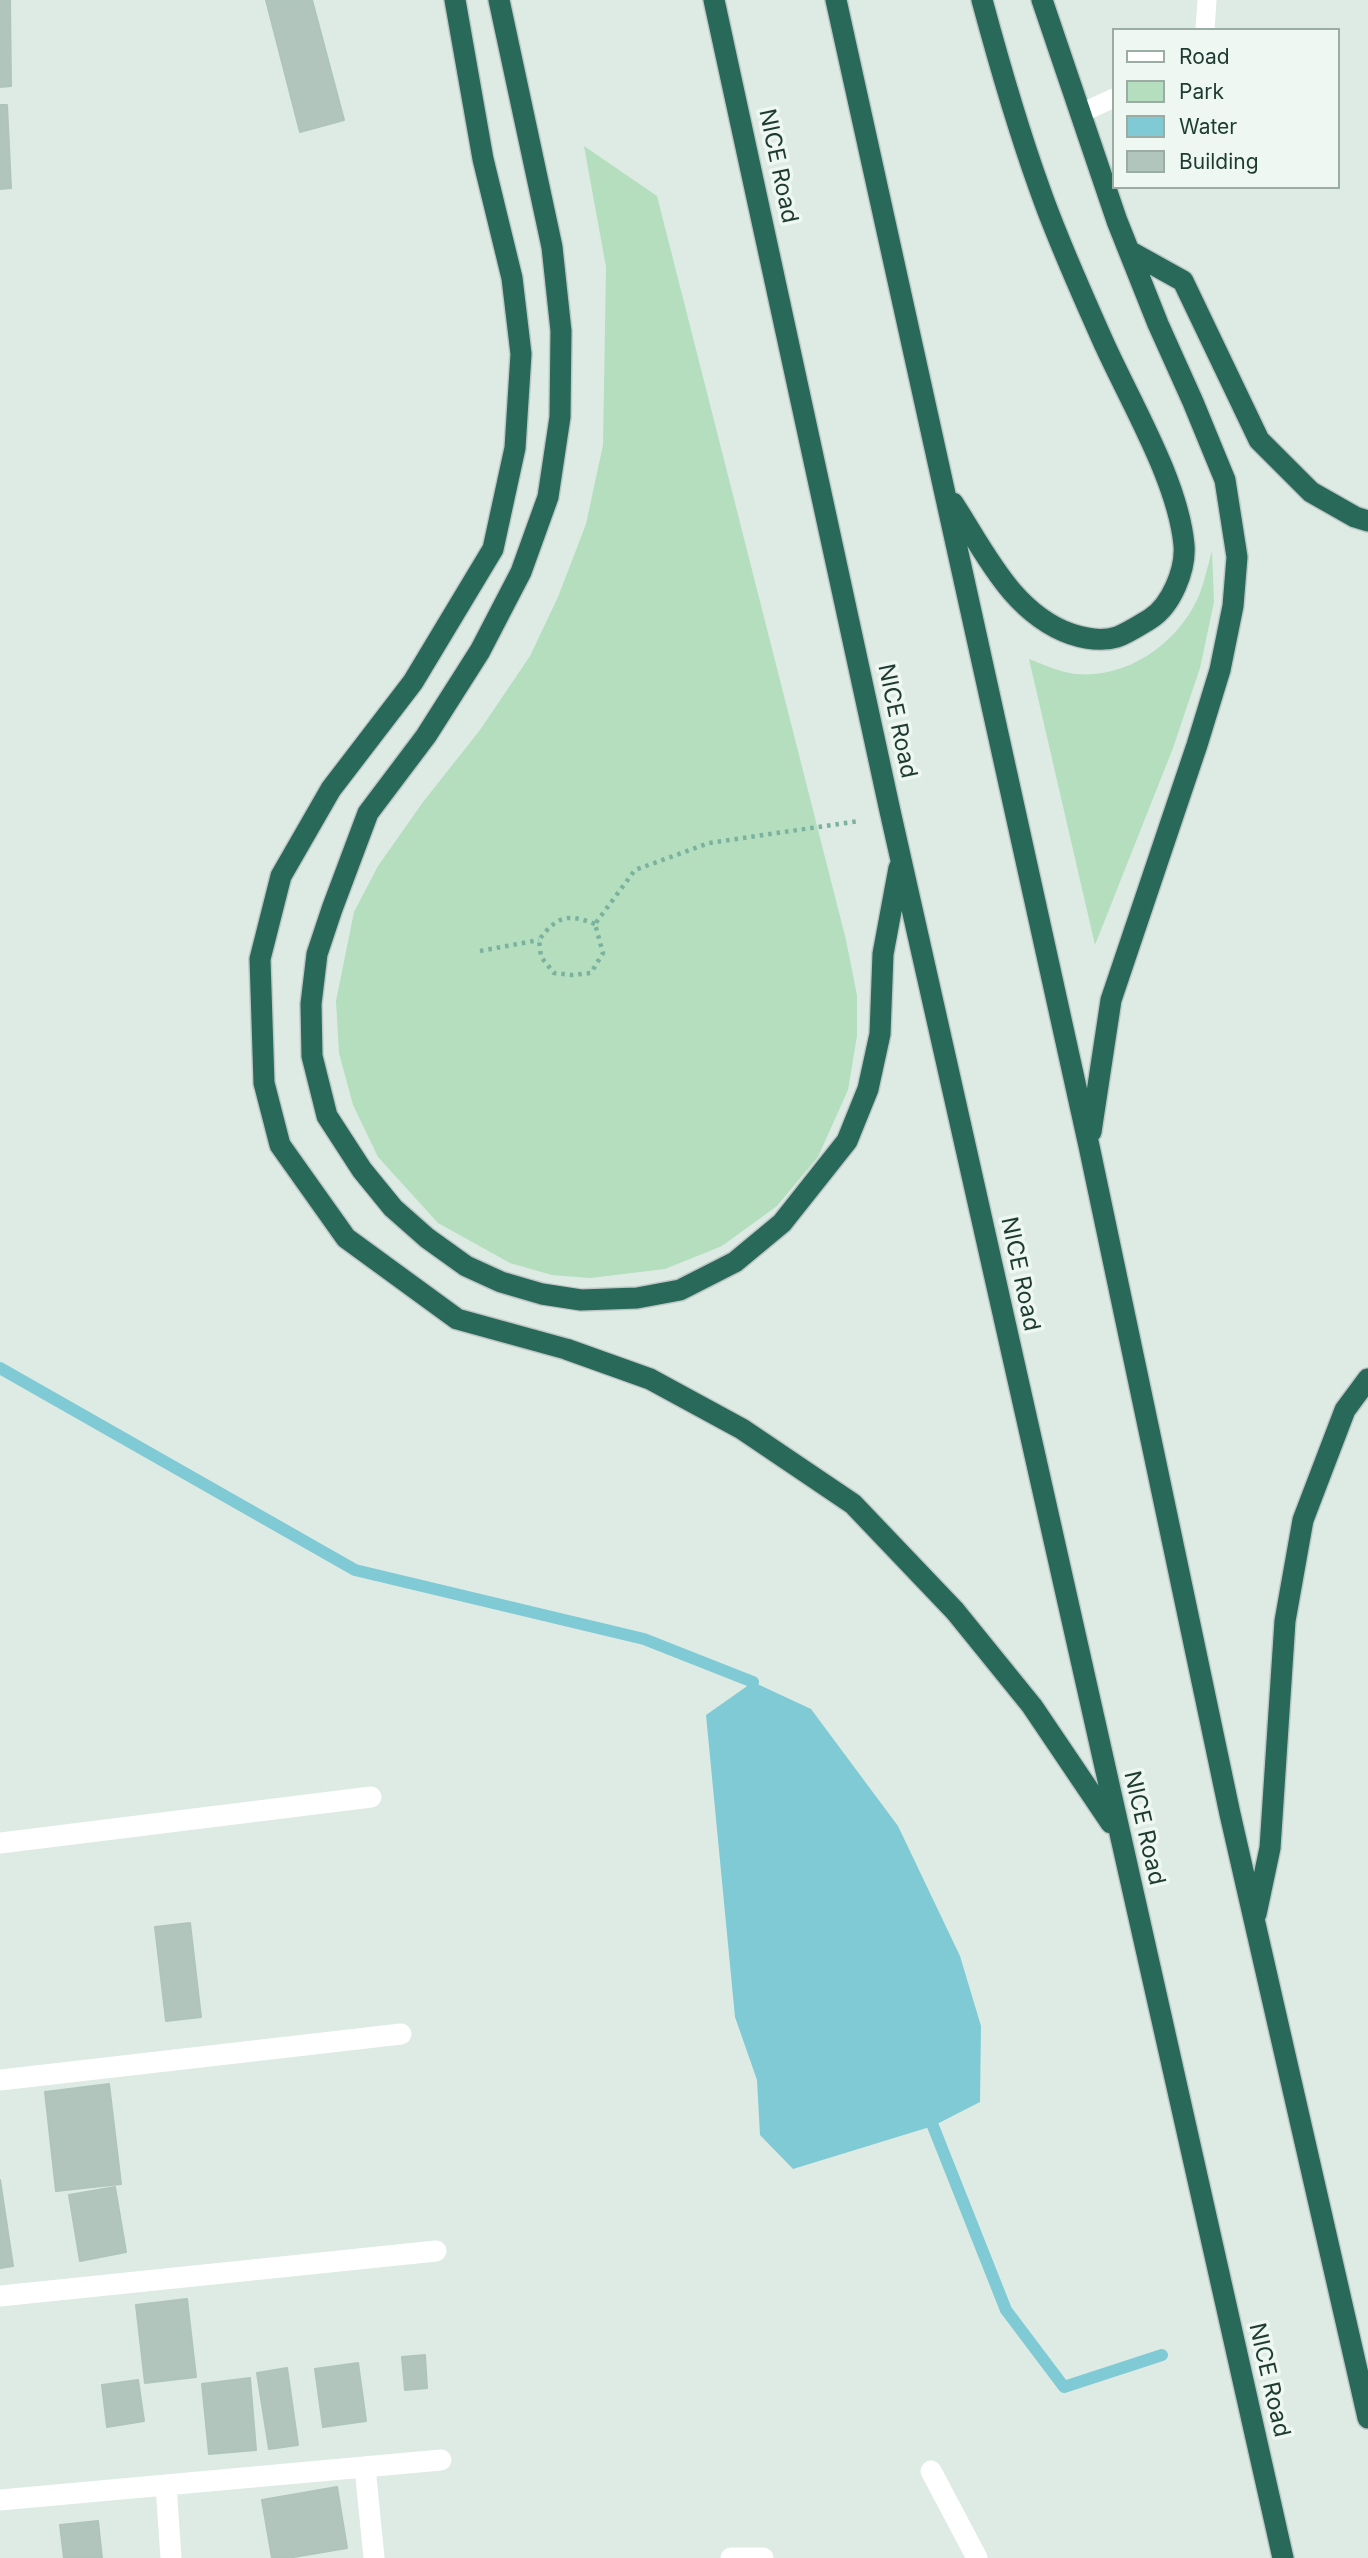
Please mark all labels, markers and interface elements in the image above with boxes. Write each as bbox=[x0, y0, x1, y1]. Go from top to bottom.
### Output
legend bbox=[1112, 28, 1340, 189]
text: Road bbox=[1179, 44, 1230, 69]
text: Park bbox=[1179, 79, 1224, 104]
street label: NICE Road bbox=[752, 106, 804, 226]
text: Water bbox=[1179, 114, 1237, 139]
text: Building bbox=[1179, 149, 1259, 174]
street label: NICE Road bbox=[871, 661, 923, 781]
street label: NICE Road bbox=[994, 1214, 1046, 1334]
street label: NICE Road bbox=[1117, 1768, 1171, 1888]
street label: NICE Road bbox=[1242, 2320, 1296, 2440]

